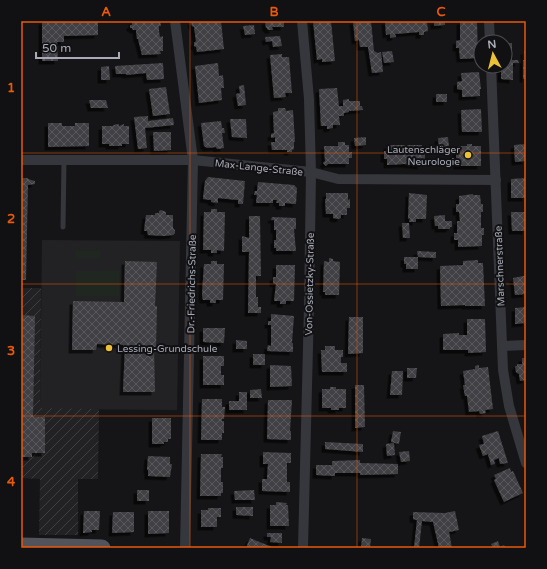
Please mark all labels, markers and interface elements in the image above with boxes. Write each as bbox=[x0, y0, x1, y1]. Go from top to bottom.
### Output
text: A bbox=[101, 4, 111, 20]
text: B bbox=[269, 4, 279, 20]
text: C bbox=[436, 4, 446, 20]
scale bar bbox=[36, 34, 119, 60]
north arrow bbox=[473, 34, 513, 74]
text: N bbox=[487, 38, 497, 52]
text: 50 m bbox=[42, 41, 71, 55]
text: 1 bbox=[7, 80, 15, 96]
place label: Lautenschläger Neurologie bbox=[387, 144, 460, 168]
marker: Lautenschläger Neurologie bbox=[463, 150, 473, 160]
street label: Max-Lange-Straße bbox=[214, 157, 304, 179]
text: 2 bbox=[7, 211, 15, 227]
street label: Marschnerstraße bbox=[493, 225, 507, 306]
street label: Von-Ossietzky-Straße bbox=[303, 232, 317, 336]
street label: Dr.-Friedrichs-Straße bbox=[185, 234, 199, 334]
text: 3 bbox=[7, 343, 15, 359]
marker: Lessing-Grundschule bbox=[104, 343, 114, 353]
place label: Lessing-Grundschule bbox=[117, 343, 218, 355]
text: 4 bbox=[7, 474, 16, 490]

